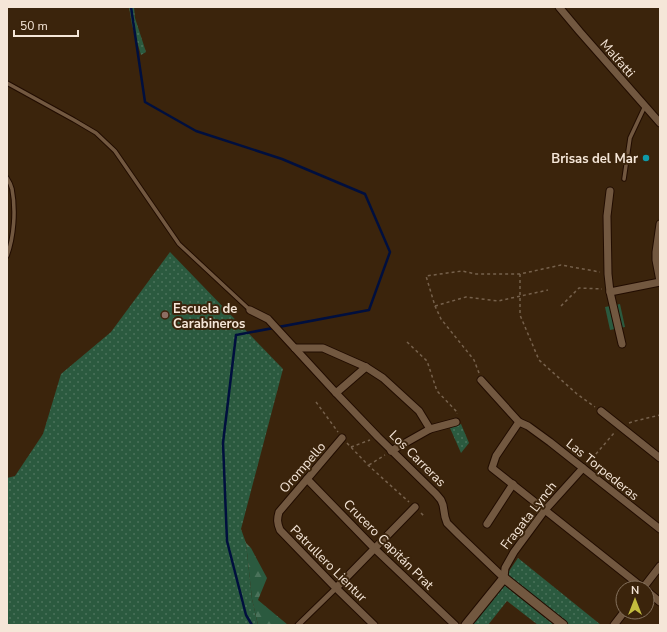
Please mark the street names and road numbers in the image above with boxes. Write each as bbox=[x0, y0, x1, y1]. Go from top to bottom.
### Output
street label: Malfatti bbox=[596, 36, 639, 81]
street label: Los Carreras bbox=[385, 426, 450, 491]
street label: Las Torpederas bbox=[562, 435, 643, 505]
street label: Orompello bbox=[276, 438, 330, 497]
street label: Fragata Lynch bbox=[497, 478, 561, 553]
street label: Crucero Capitán Prat bbox=[339, 496, 438, 594]
street label: Patrullero Lientur bbox=[286, 521, 371, 606]

